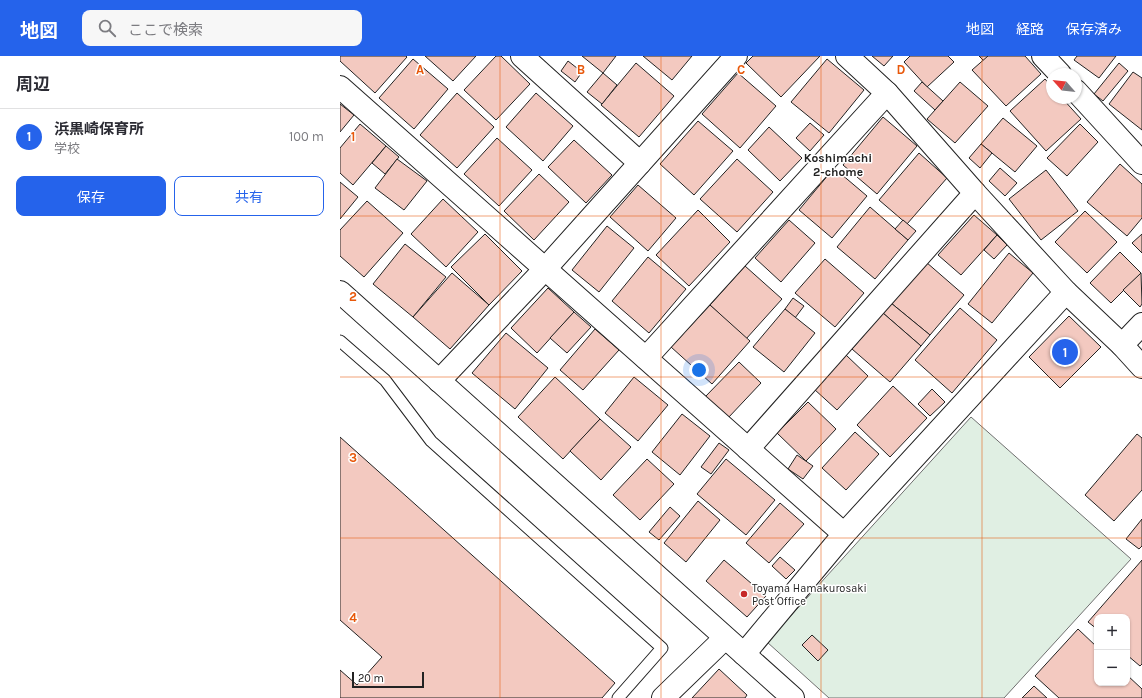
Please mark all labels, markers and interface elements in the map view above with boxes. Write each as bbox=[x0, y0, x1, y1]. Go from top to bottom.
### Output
search box bbox=[82, 10, 362, 46]
icon: search bbox=[96, 17, 118, 39]
text: 地図 bbox=[20, 20, 58, 42]
text: ここで検索 bbox=[128, 21, 203, 39]
text: 地図 bbox=[966, 21, 994, 38]
text: 経路 bbox=[1016, 21, 1044, 38]
text: 保存済み bbox=[1066, 21, 1122, 38]
text: A bbox=[416, 62, 424, 77]
text: B bbox=[577, 62, 585, 77]
text: C bbox=[737, 62, 745, 77]
text: D bbox=[897, 62, 906, 77]
north arrow bbox=[1046, 68, 1082, 104]
text: 周辺 bbox=[16, 74, 50, 94]
text: 浜黒崎保育所 bbox=[54, 120, 144, 138]
text: 1 bbox=[27, 129, 31, 144]
text: 100 m bbox=[289, 129, 324, 144]
text: 1 bbox=[351, 129, 355, 144]
text: 学校 bbox=[54, 141, 80, 156]
district label: Koshimachi 2-chome bbox=[804, 151, 872, 179]
button: 保存 bbox=[16, 176, 166, 216]
button: 共有 bbox=[174, 176, 324, 216]
text: 2 bbox=[349, 289, 357, 304]
pin: 1 bbox=[1052, 337, 1078, 367]
your location bbox=[689, 360, 709, 380]
text: 3 bbox=[349, 450, 357, 465]
place label: Toyama Hamakurosaki Post Office bbox=[752, 582, 867, 608]
marker: Toyama Hamakurosaki Post Office bbox=[739, 589, 749, 599]
text: 4 bbox=[349, 610, 357, 625]
map controls bbox=[1094, 614, 1130, 686]
button: + bbox=[1094, 614, 1130, 650]
button: − bbox=[1094, 650, 1130, 686]
scale bar bbox=[352, 670, 424, 689]
text: 20 m bbox=[358, 672, 384, 685]

